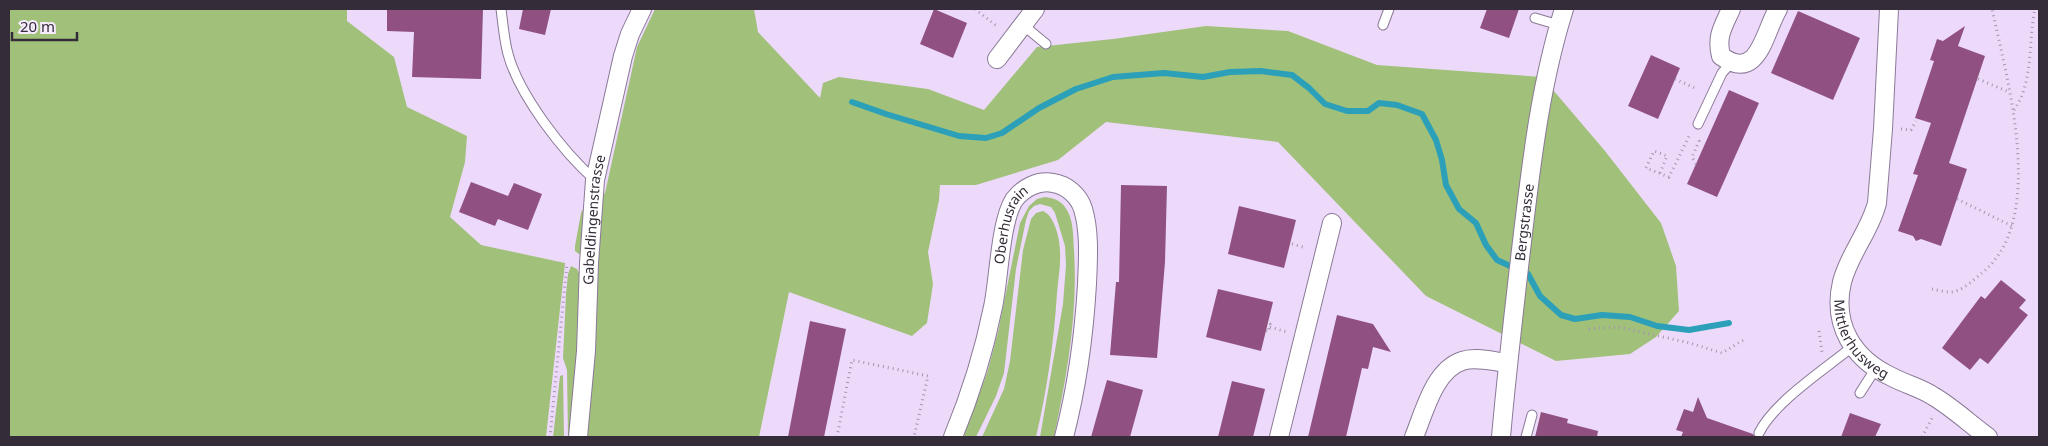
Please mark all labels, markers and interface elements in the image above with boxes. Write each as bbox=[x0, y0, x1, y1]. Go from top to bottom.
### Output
scale bar bbox=[12, 10, 78, 42]
text: 20 m bbox=[20, 16, 55, 36]
street label: Gabeldingenstrasse bbox=[578, 153, 609, 285]
street label: Oberhusrain bbox=[989, 181, 1032, 265]
street label: Bergstrasse bbox=[1510, 182, 1538, 262]
street label: Mittlerhusweg bbox=[1830, 299, 1893, 383]

